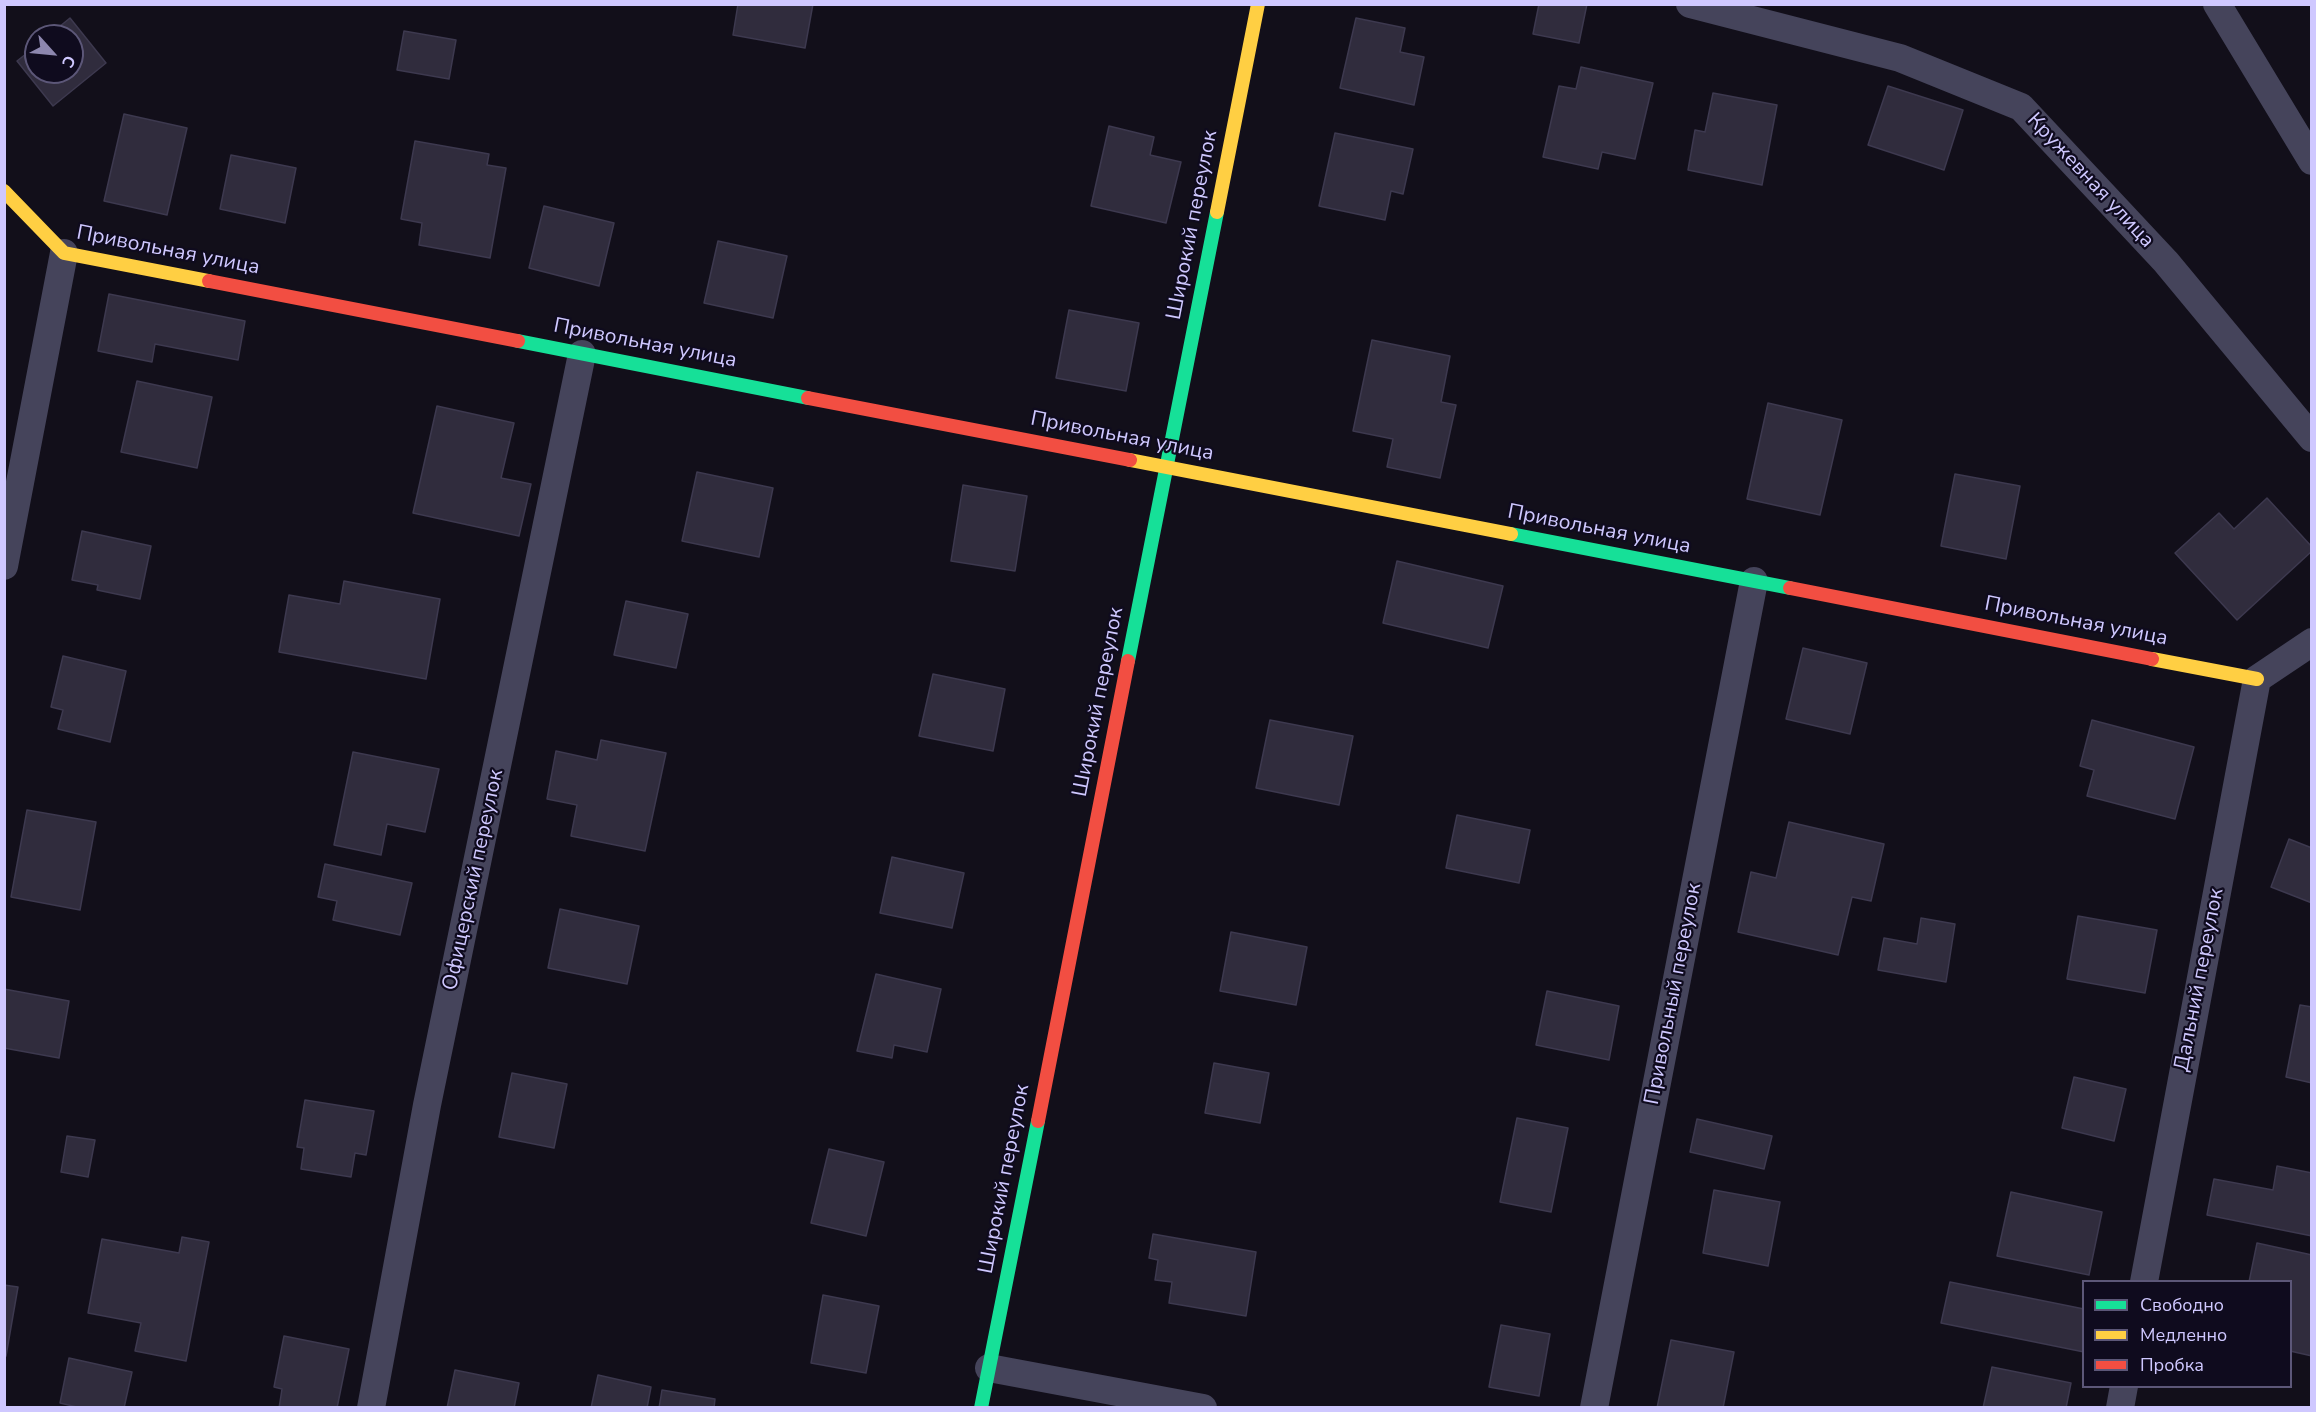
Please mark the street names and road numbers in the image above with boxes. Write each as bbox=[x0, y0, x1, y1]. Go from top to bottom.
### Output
street label: Кружевная улица bbox=[2021, 108, 2159, 254]
street label: Широкий переулок bbox=[1162, 128, 1224, 322]
street label: Привольная улица bbox=[74, 221, 262, 281]
street label: Привольная улица bbox=[551, 314, 739, 374]
street label: Привольная улица bbox=[1028, 407, 1216, 467]
street label: Привольная улица bbox=[1505, 500, 1693, 560]
street label: Привольная улица bbox=[1982, 592, 2170, 652]
street label: Широкий переулок bbox=[1068, 605, 1130, 799]
street label: Офицерский переулок bbox=[438, 767, 510, 993]
street label: Привольный переулок bbox=[1640, 881, 1708, 1107]
street label: Дальний переулок bbox=[2170, 886, 2230, 1074]
street label: Широкий переулок bbox=[974, 1082, 1036, 1276]

